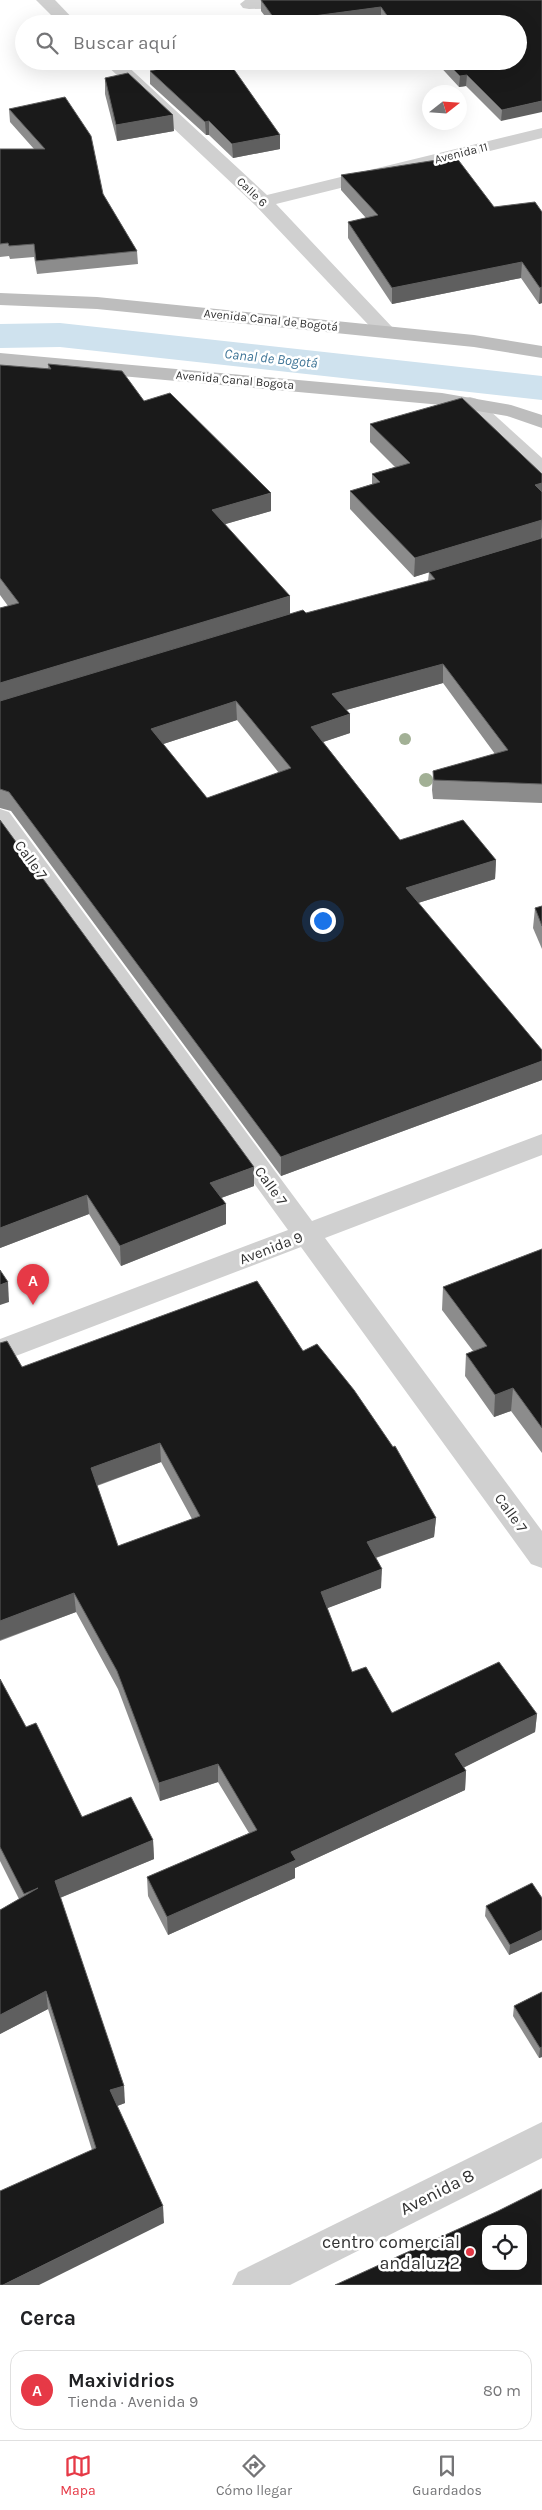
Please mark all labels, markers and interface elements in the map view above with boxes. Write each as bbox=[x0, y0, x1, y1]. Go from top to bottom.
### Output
search box bbox=[15, 15, 527, 70]
icon: search bbox=[33, 29, 61, 57]
text: Buscar aquí bbox=[73, 32, 177, 54]
north arrow bbox=[422, 85, 467, 130]
street label: Avenida 11 bbox=[433, 140, 489, 166]
street label: Calle 6 bbox=[234, 174, 270, 210]
street label: Avenida Canal de Bogotá bbox=[203, 306, 339, 334]
water label: Canal de Bogotá bbox=[224, 345, 318, 372]
street label: Avenida Canal Bogota bbox=[175, 368, 295, 392]
street label: Calle 7 bbox=[11, 837, 51, 883]
your location bbox=[310, 908, 336, 934]
street label: Calle 7 bbox=[251, 1163, 291, 1209]
street label: Avenida 9 bbox=[237, 1228, 305, 1268]
pin: A bbox=[17, 1264, 49, 1305]
street label: Calle 7 bbox=[491, 1490, 531, 1536]
street label: Avenida 8 bbox=[396, 2164, 478, 2220]
map controls bbox=[482, 2225, 527, 2270]
button: locate bbox=[482, 2225, 527, 2270]
place label: centro comercial andaluz 2 bbox=[322, 2231, 460, 2274]
marker: centro comercial andaluz 2 bbox=[464, 2246, 476, 2258]
text: Cerca bbox=[20, 2306, 76, 2330]
text: Maxividrios bbox=[68, 2370, 175, 2392]
text: A bbox=[32, 2381, 42, 2400]
text: 80 m bbox=[483, 2381, 521, 2400]
text: Tienda · Avenida 9 bbox=[68, 2392, 198, 2411]
tab: Mapa bbox=[60, 2452, 96, 2499]
tab: Cómo llegar bbox=[216, 2452, 292, 2499]
tab: Guardados bbox=[412, 2452, 482, 2499]

